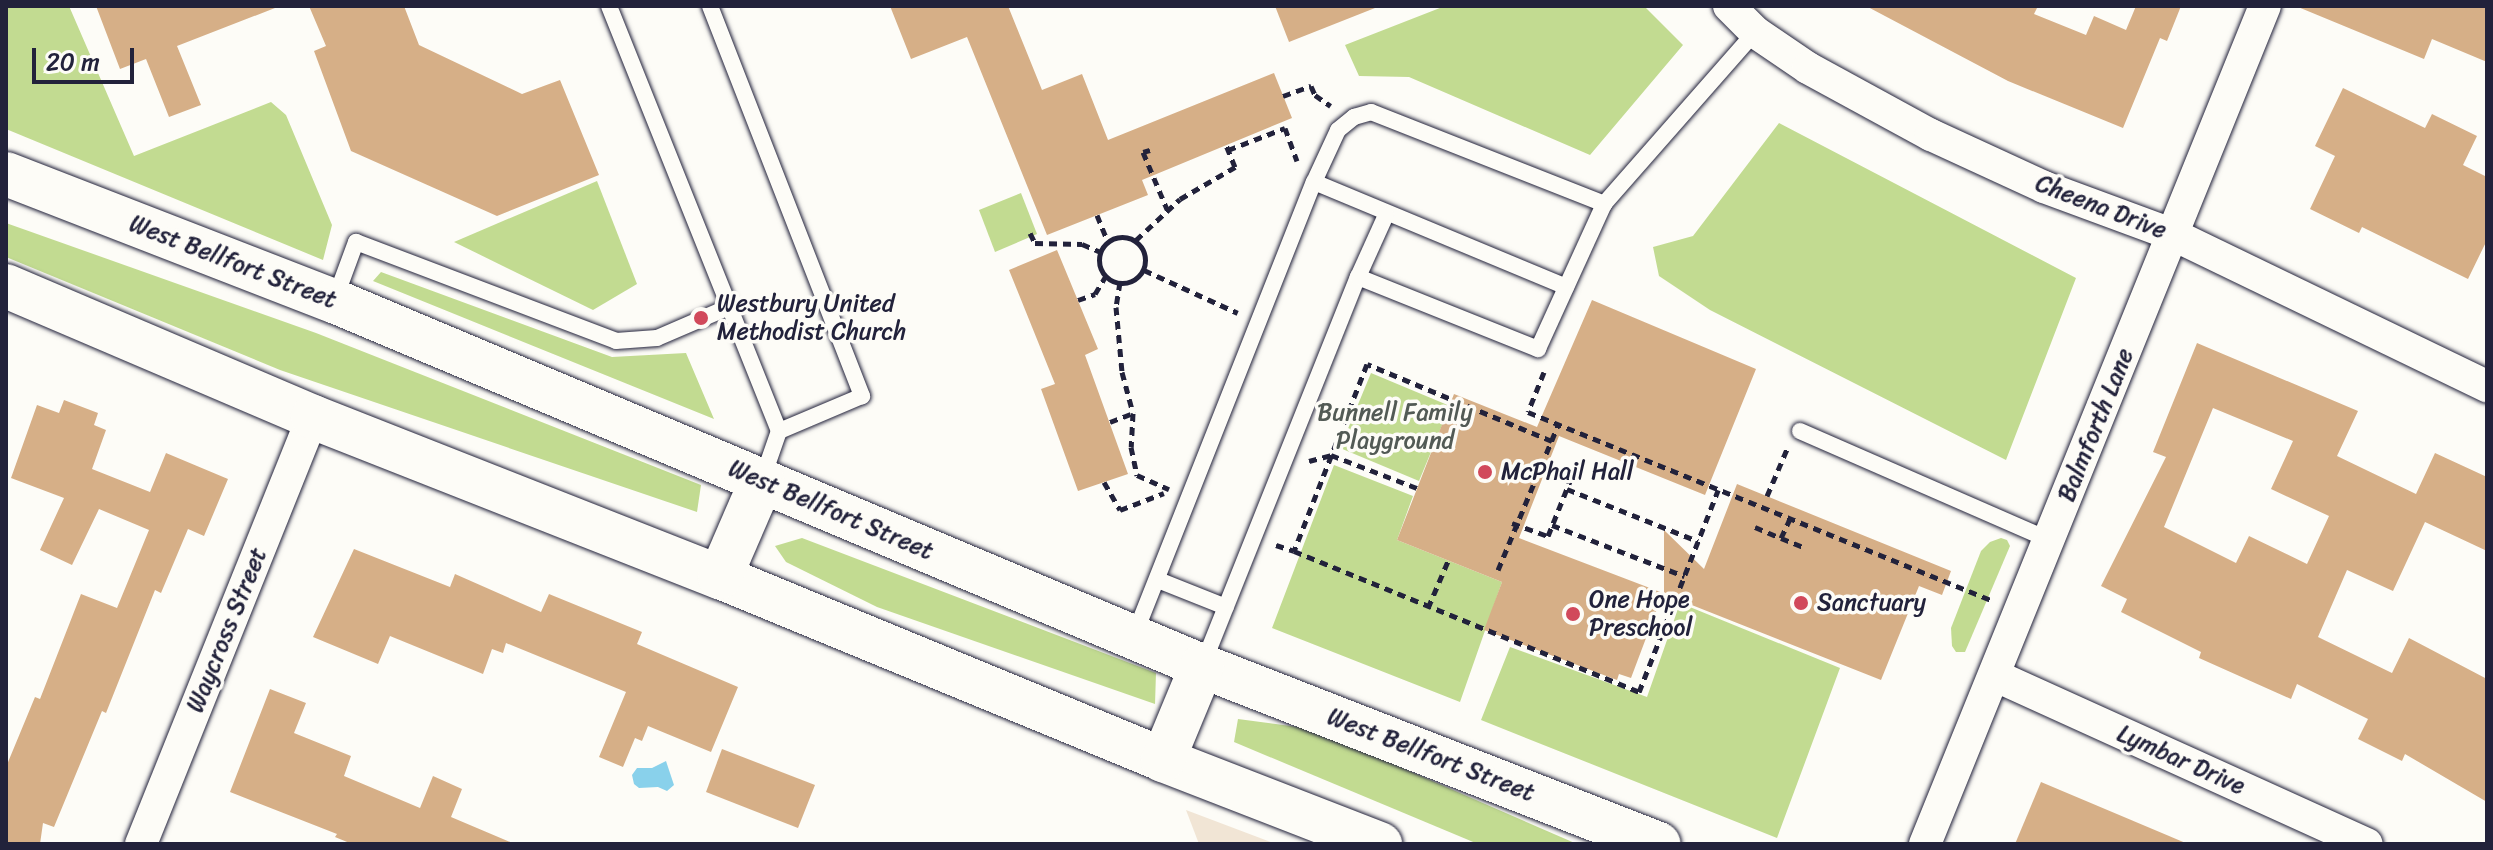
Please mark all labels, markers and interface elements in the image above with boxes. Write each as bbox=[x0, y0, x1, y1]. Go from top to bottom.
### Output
scale bar bbox=[36, 32, 138, 82]
text: 20 m bbox=[46, 41, 100, 83]
street label: Cheena Drive bbox=[2032, 169, 2170, 245]
street label: West Bellfort Street bbox=[126, 209, 340, 315]
place label: Westbury United Methodist Church bbox=[717, 290, 906, 346]
marker: Westbury United Methodist Church bbox=[692, 309, 710, 327]
street label: Balmforth Lane bbox=[2052, 344, 2140, 506]
park label: Bunnell Family Playground bbox=[1317, 399, 1473, 455]
street label: West Bellfort Street bbox=[725, 454, 937, 566]
place label: McPhail Hall bbox=[1501, 458, 1634, 486]
marker: McPhail Hall bbox=[1476, 463, 1494, 481]
street label: Waycross Street bbox=[181, 543, 273, 717]
place label: One Hope Preschool bbox=[1589, 586, 1692, 642]
place label: Sanctuary bbox=[1817, 589, 1926, 617]
marker: Sanctuary bbox=[1792, 594, 1810, 612]
marker: One Hope Preschool bbox=[1564, 605, 1582, 623]
street label: West Bellfort Street bbox=[1324, 702, 1538, 808]
street label: Lymbar Drive bbox=[2112, 719, 2250, 801]

